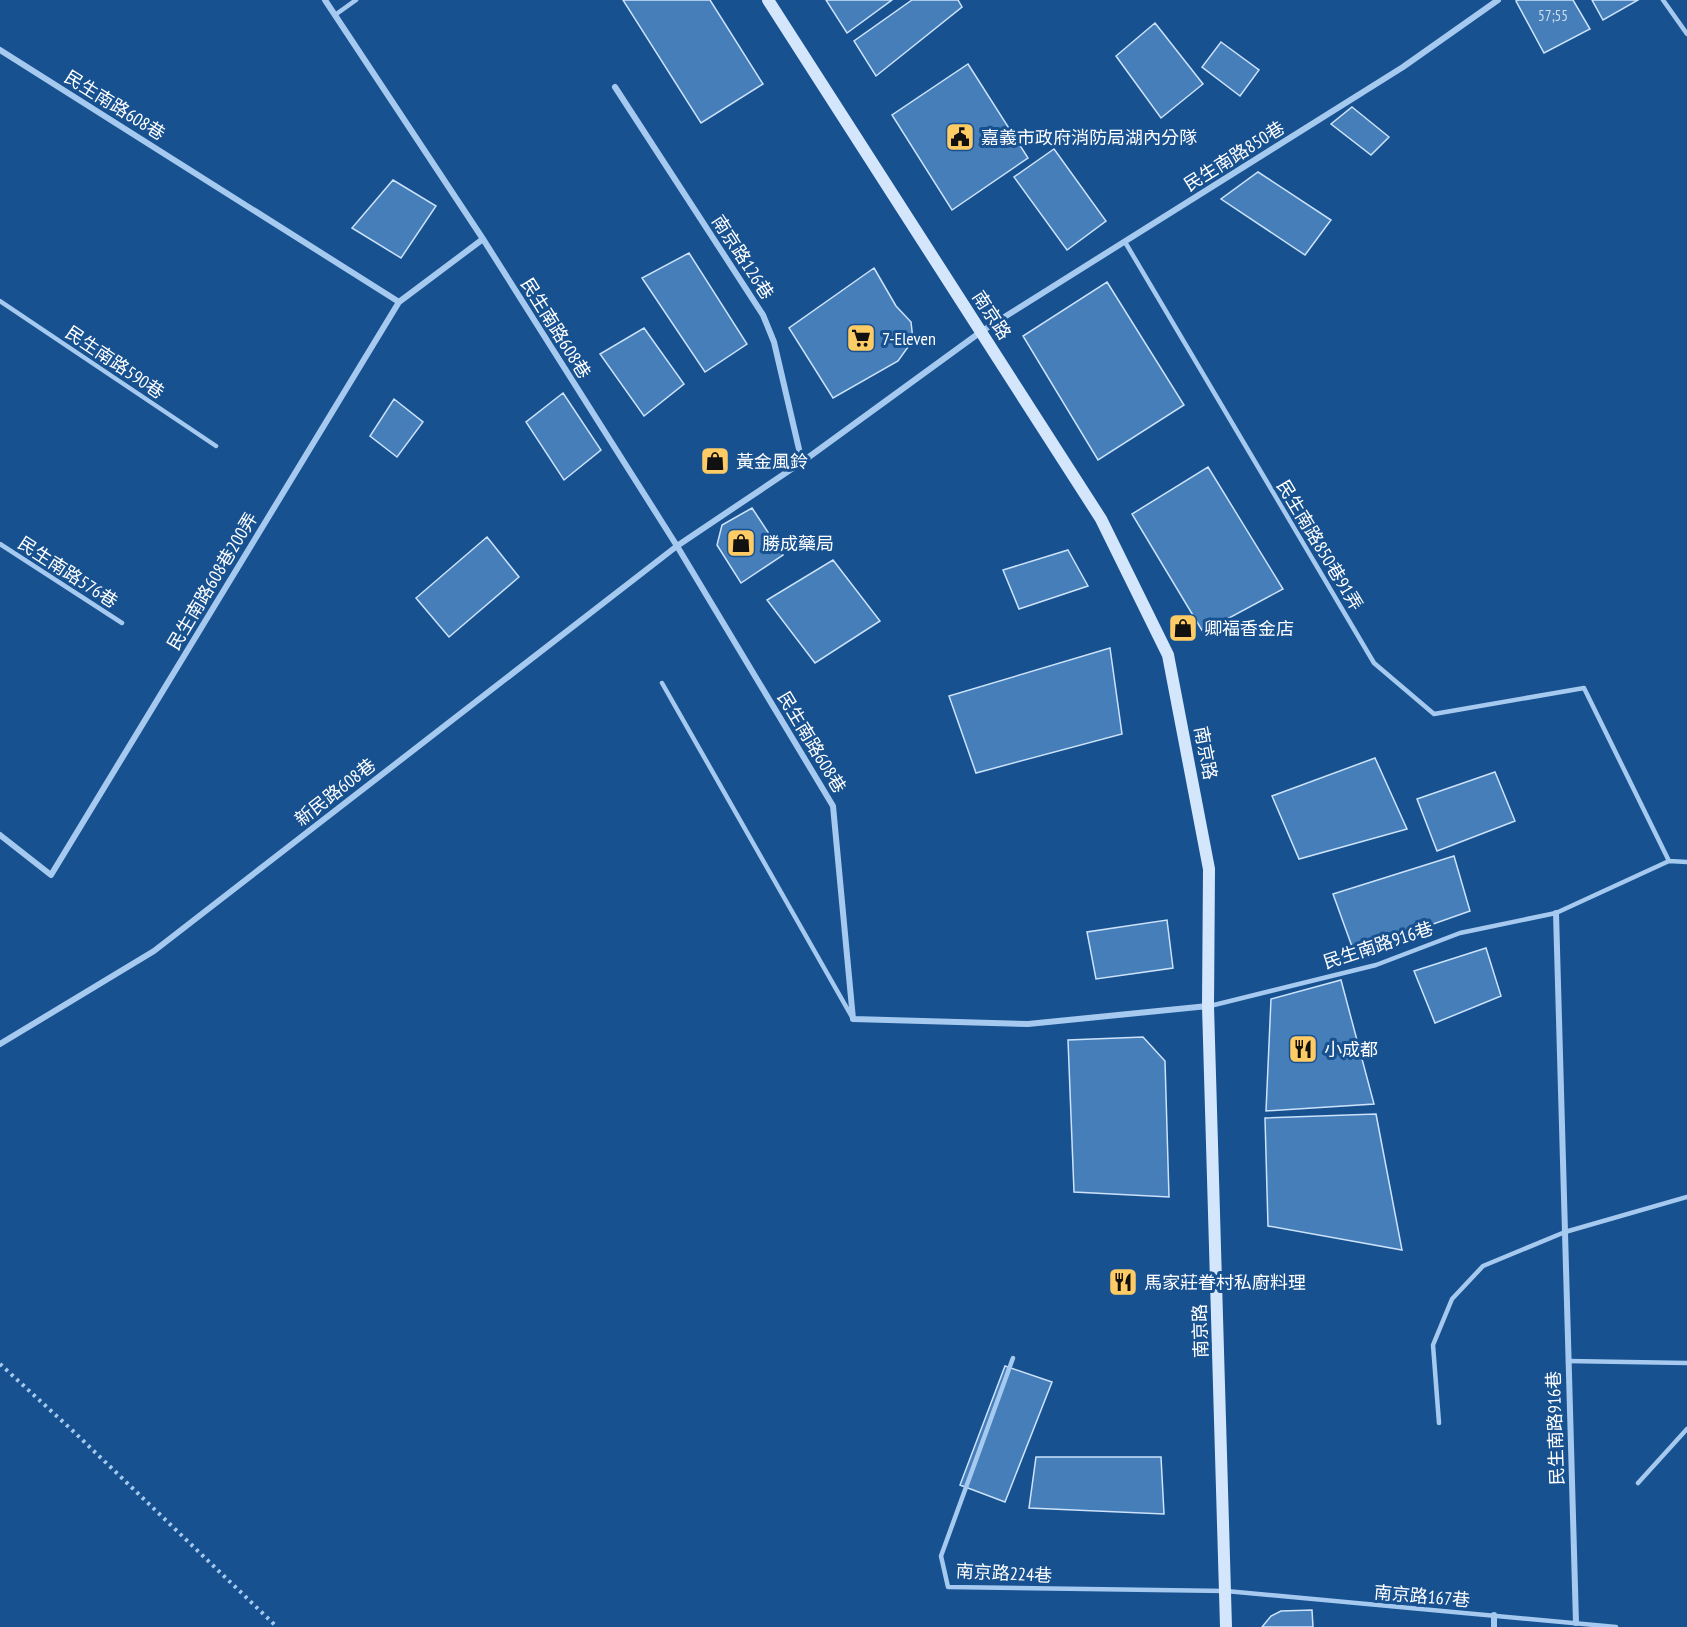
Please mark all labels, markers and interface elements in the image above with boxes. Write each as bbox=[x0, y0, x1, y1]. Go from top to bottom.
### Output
house number: 57;55 bbox=[1538, 6, 1568, 25]
street label: 民生南路608巷 bbox=[60, 65, 170, 145]
street label: 民生南路850巷 bbox=[1179, 116, 1289, 196]
public building icon: 嘉義市政府消防局湖內分隊 bbox=[944, 121, 976, 153]
place label: 嘉義市政府消防局湖內分隊 bbox=[981, 126, 1197, 149]
street label: 南京路126巷 bbox=[707, 210, 779, 304]
street label: 民生南路608巷 bbox=[516, 273, 596, 383]
street label: 南京路 bbox=[968, 286, 1016, 344]
street label: 民生南路590巷 bbox=[61, 321, 169, 403]
supermarket icon: 7-Eleven bbox=[845, 322, 877, 354]
place label: 7-Eleven bbox=[882, 327, 936, 350]
shop icon: 黃金風鈴 bbox=[699, 445, 731, 477]
place label: 黃金風鈴 bbox=[736, 450, 808, 473]
street label: 民生南路850巷91弄 bbox=[1272, 475, 1368, 615]
street label: 民生南路608巷200弄 bbox=[162, 508, 262, 654]
shop icon: 勝成藥局 bbox=[725, 527, 757, 559]
street label: 民生南路576巷 bbox=[14, 531, 122, 613]
place label: 勝成藥局 bbox=[762, 532, 834, 555]
shop icon: 卿福香金店 bbox=[1167, 612, 1199, 644]
place label: 卿福香金店 bbox=[1204, 617, 1294, 640]
street label: 民生南路608巷 bbox=[773, 687, 851, 797]
street label: 南京路 bbox=[1190, 724, 1222, 782]
street label: 新民路608巷 bbox=[290, 753, 380, 831]
street label: 民生南路916巷 bbox=[1320, 916, 1436, 974]
restaurant icon: 小成都 bbox=[1287, 1033, 1319, 1065]
place label: 小成都 bbox=[1324, 1038, 1378, 1061]
restaurant icon: 馬家莊眷村私廚料理 bbox=[1107, 1266, 1139, 1298]
place label: 馬家莊眷村私廚料理 bbox=[1144, 1271, 1306, 1294]
street label: 南京路 bbox=[1188, 1304, 1212, 1358]
street label: 民生南路916巷 bbox=[1542, 1370, 1568, 1486]
street label: 南京路224巷 bbox=[955, 1559, 1053, 1587]
street label: 南京路167巷 bbox=[1373, 1580, 1471, 1612]

